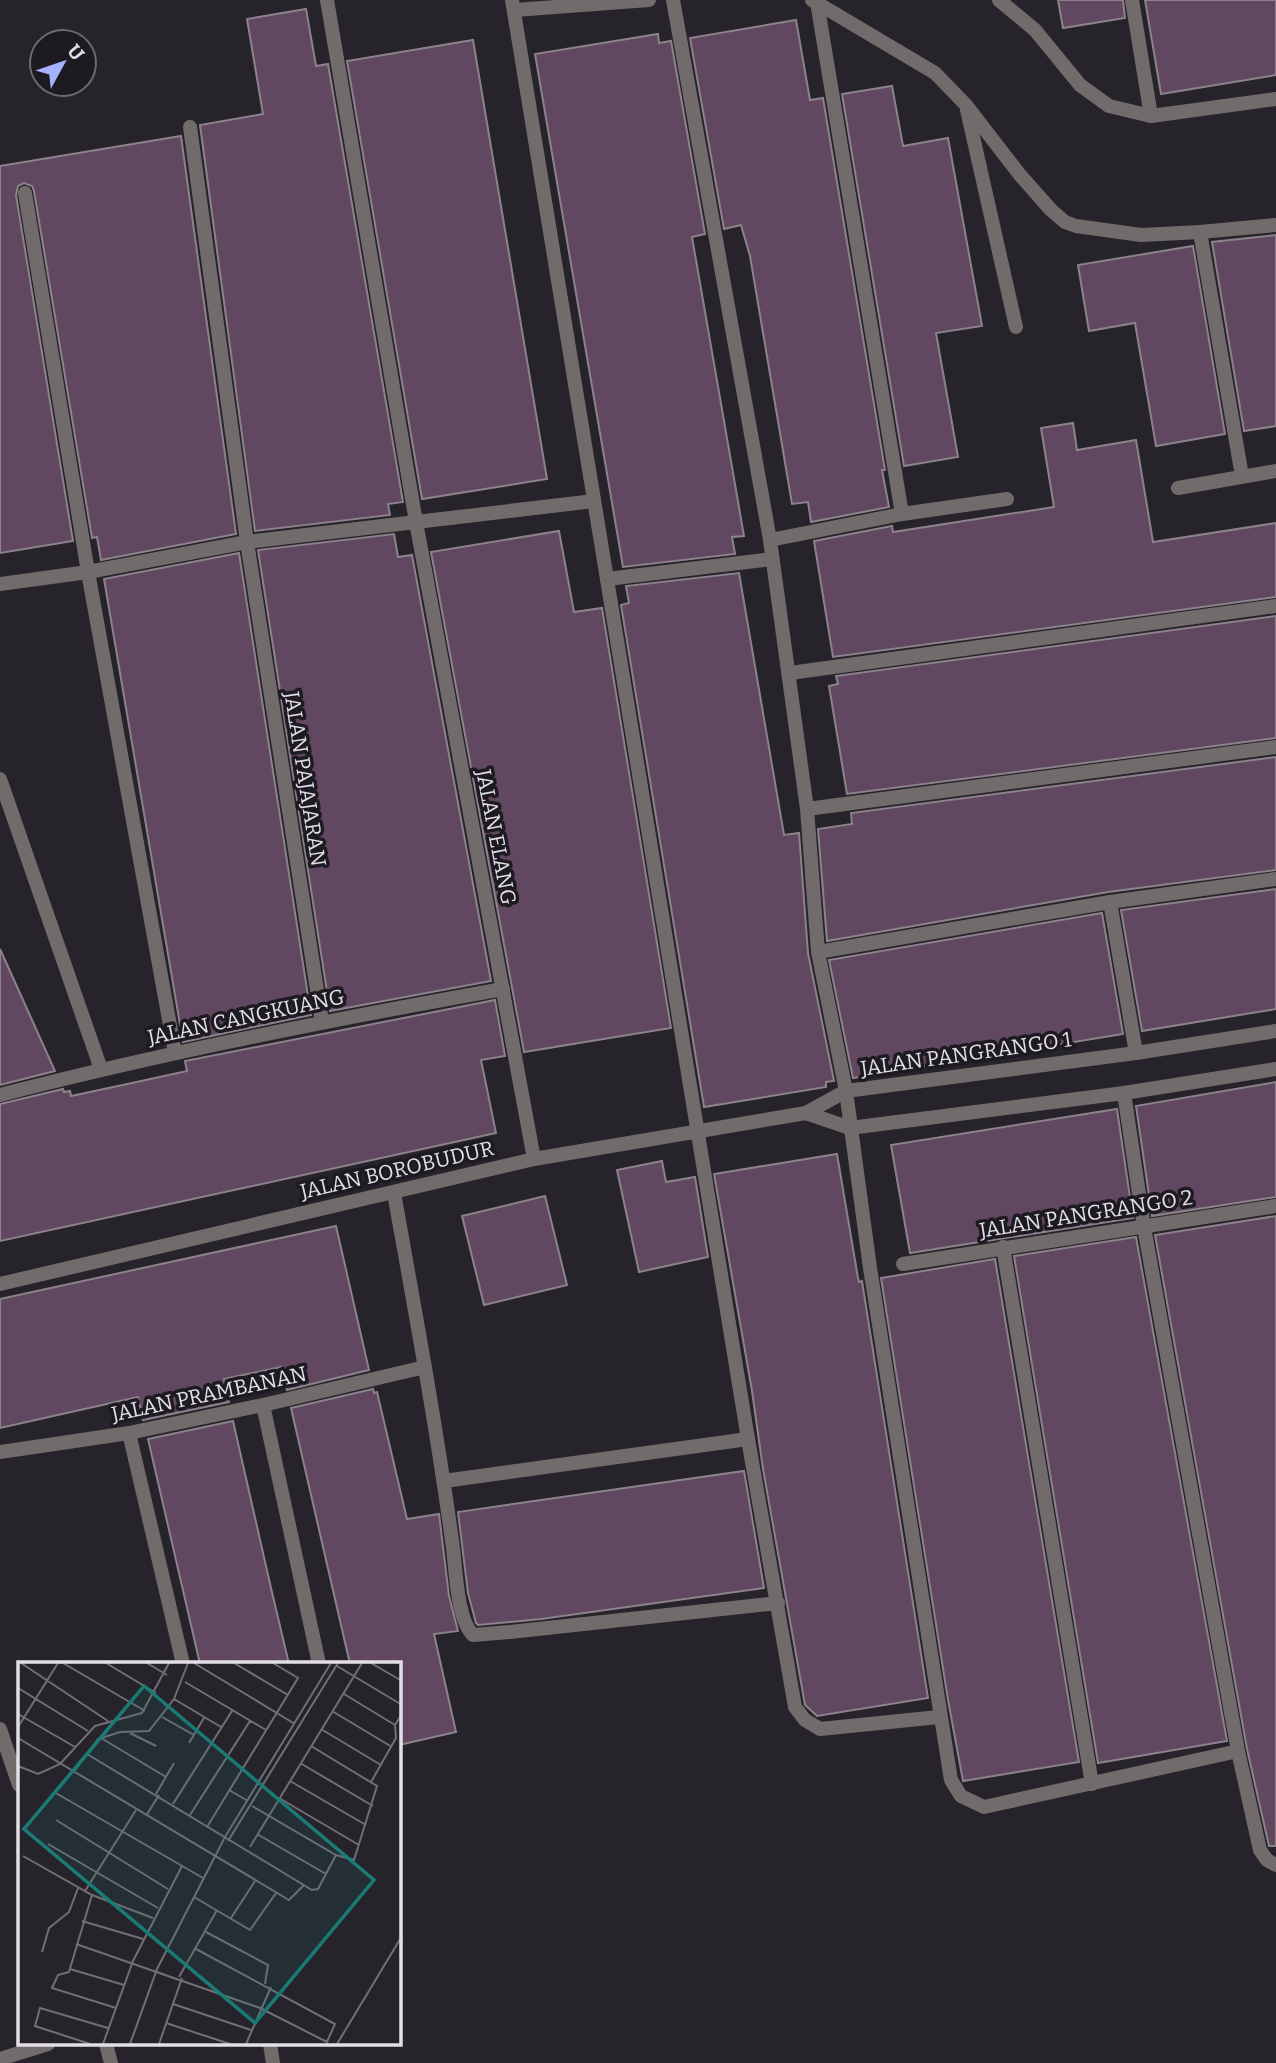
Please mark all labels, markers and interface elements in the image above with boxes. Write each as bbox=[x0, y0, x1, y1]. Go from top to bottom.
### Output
north arrow bbox=[28, 28, 98, 98]
text: U bbox=[62, 40, 89, 65]
street label: JALAN PAJAJARAN bbox=[278, 689, 332, 868]
street label: JALAN ELANG bbox=[470, 766, 522, 907]
street label: JALAN CANGKUANG bbox=[144, 983, 347, 1051]
street label: JALAN PANGRANGO 1 bbox=[858, 1026, 1073, 1082]
street label: JALAN BOROBUDUR bbox=[297, 1135, 496, 1205]
street label: JALAN PANGRANGO 2 bbox=[977, 1184, 1194, 1244]
street label: JALAN PRAMBANAN bbox=[108, 1361, 309, 1428]
inset map bbox=[18, 1662, 401, 2046]

